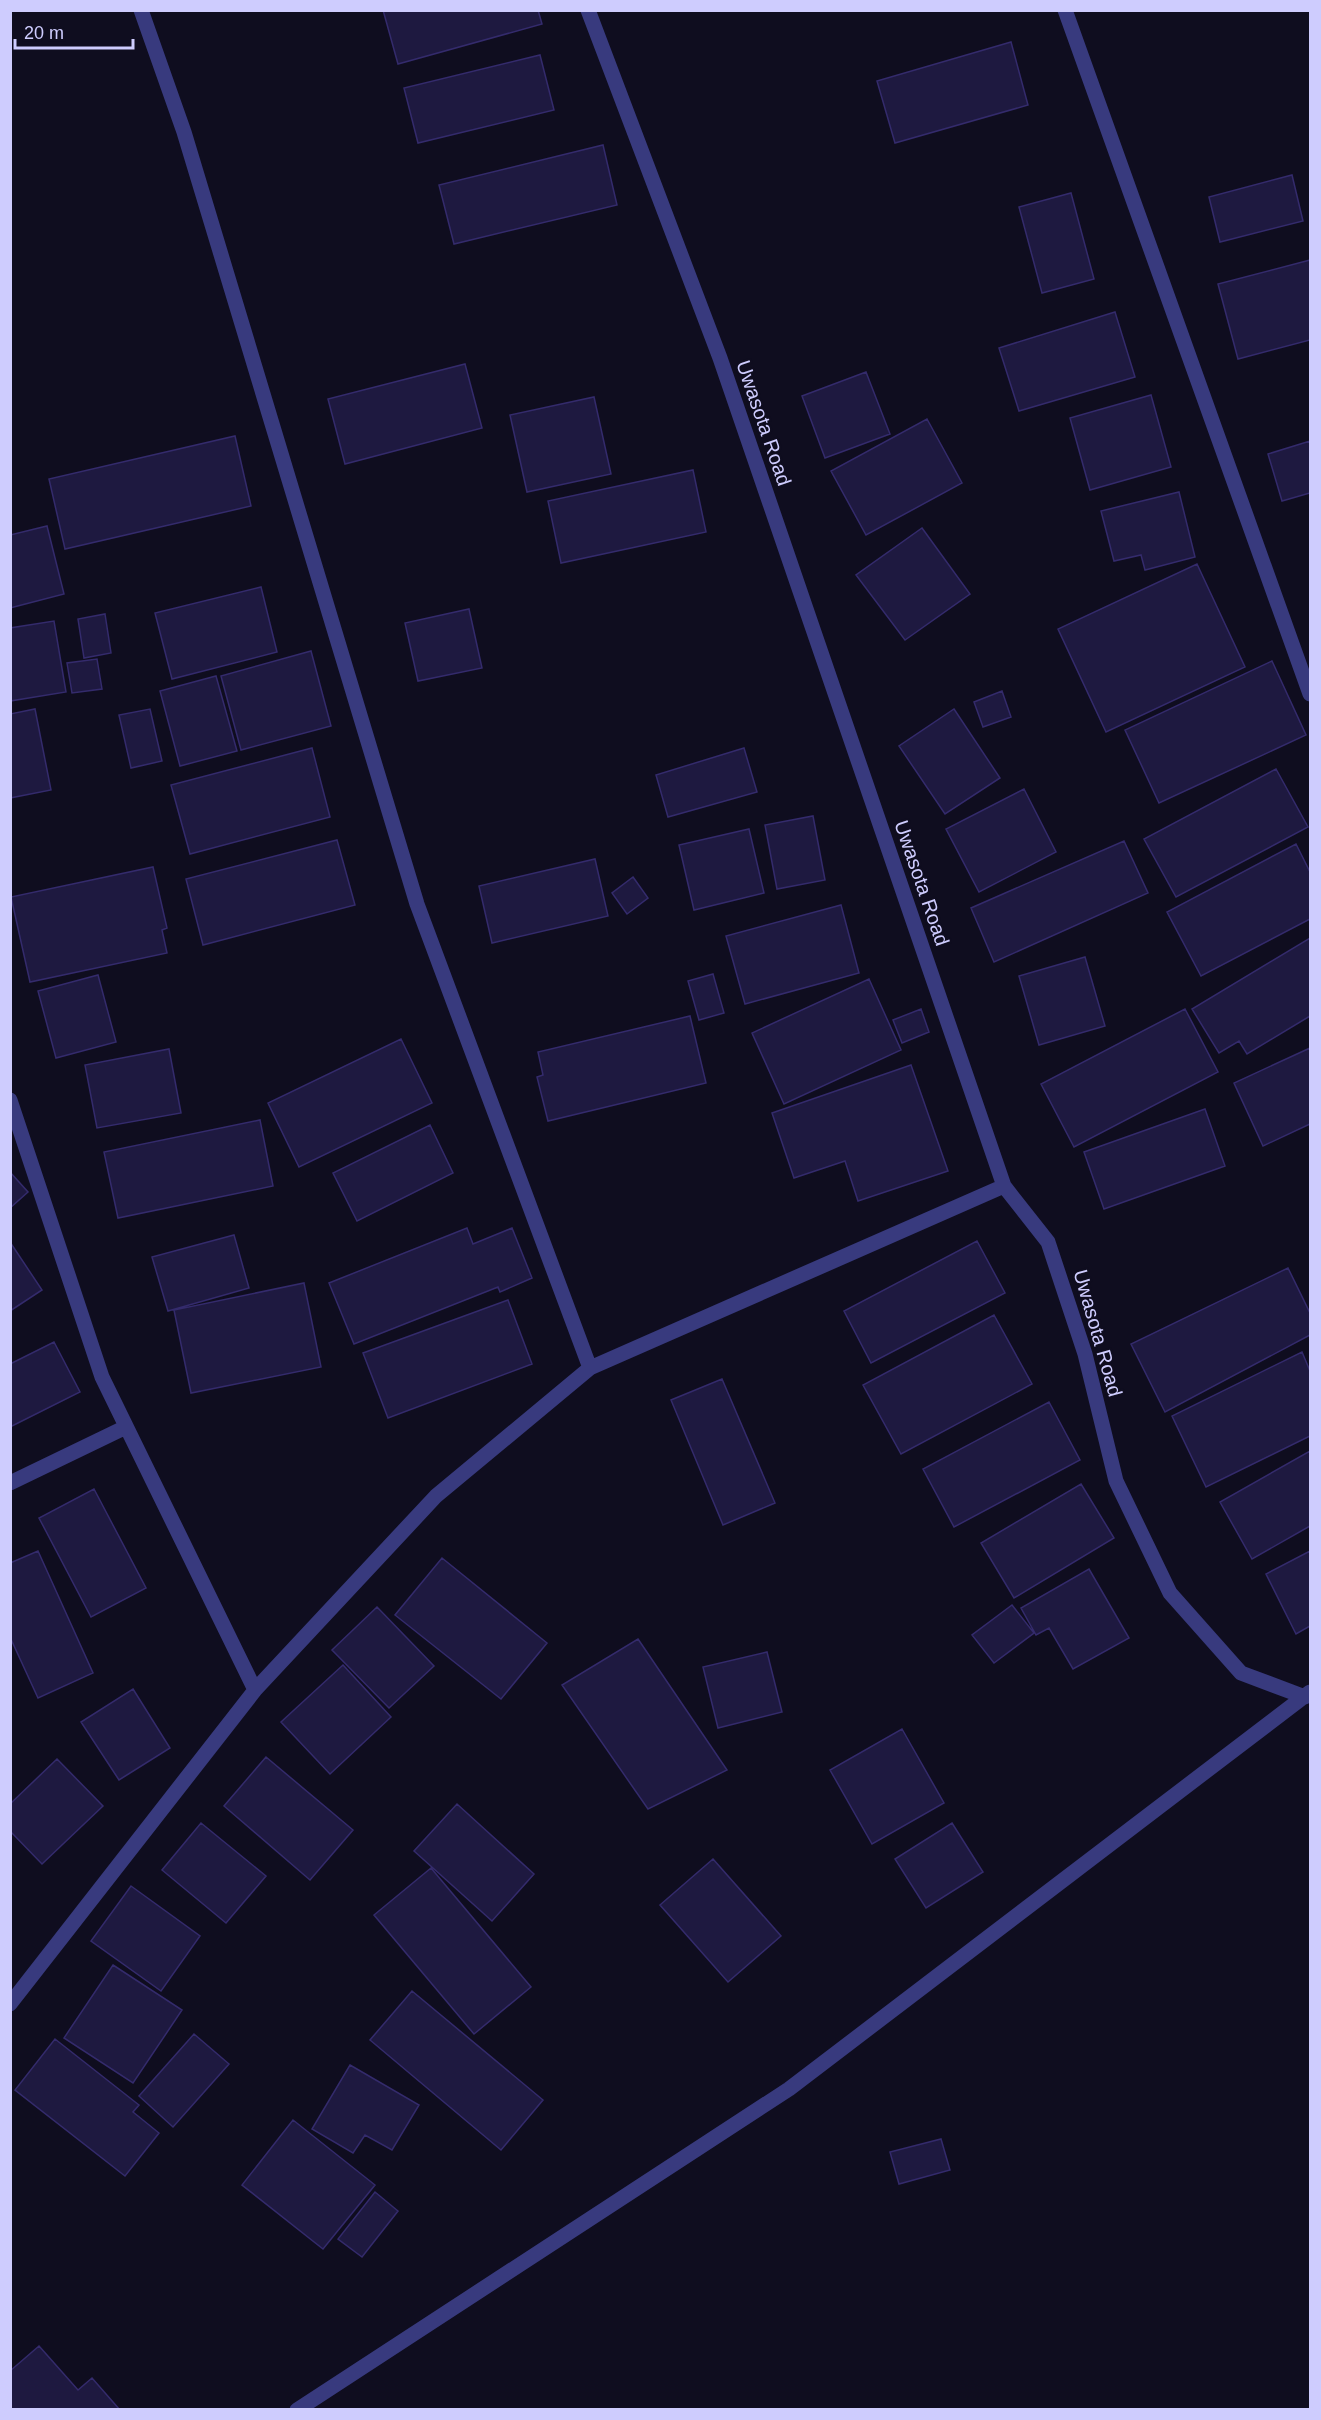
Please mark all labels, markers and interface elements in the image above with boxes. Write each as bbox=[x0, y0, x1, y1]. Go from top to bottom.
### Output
scale bar bbox=[15, 12, 134, 50]
text: 20 m bbox=[24, 23, 64, 43]
street label: Uwasota Road bbox=[732, 357, 796, 489]
street label: Uwasota Road bbox=[890, 817, 954, 949]
street label: Uwasota Road bbox=[1069, 1267, 1127, 1399]

